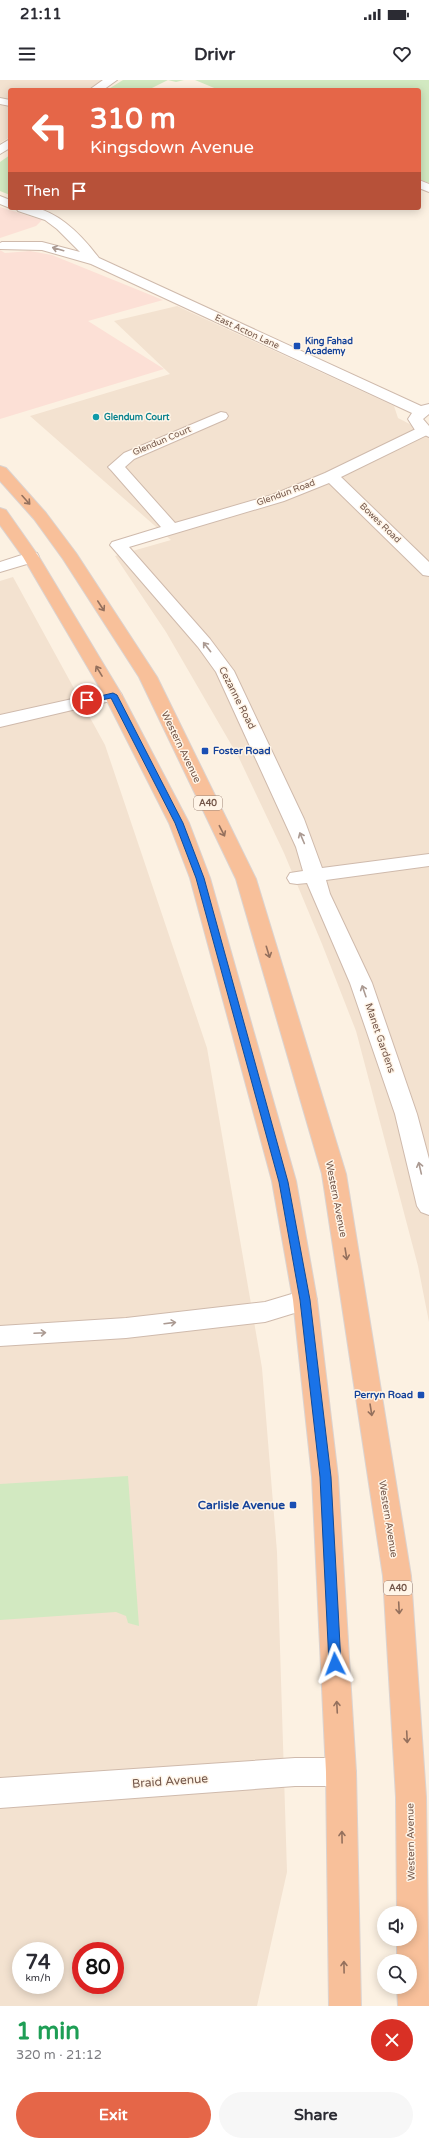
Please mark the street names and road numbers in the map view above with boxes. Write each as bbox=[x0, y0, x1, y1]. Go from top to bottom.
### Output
street label: East Acton Lane bbox=[213, 312, 281, 352]
street label: Glendun Court bbox=[131, 423, 193, 458]
street label: Glendun Road bbox=[255, 477, 317, 509]
street label: Bowes Road bbox=[357, 501, 403, 545]
street label: Cezanne Road bbox=[216, 665, 258, 731]
street label: Western Avenue bbox=[159, 709, 204, 785]
road number: A40 bbox=[194, 796, 222, 810]
street label: Manet Gardens bbox=[362, 1001, 398, 1075]
street label: Western Avenue bbox=[323, 1160, 349, 1239]
street label: Western Avenue bbox=[376, 1480, 400, 1559]
road number: A40 bbox=[384, 1581, 412, 1595]
street label: Braid Avenue bbox=[132, 1771, 209, 1791]
street label: Western Avenue bbox=[404, 1803, 418, 1881]

